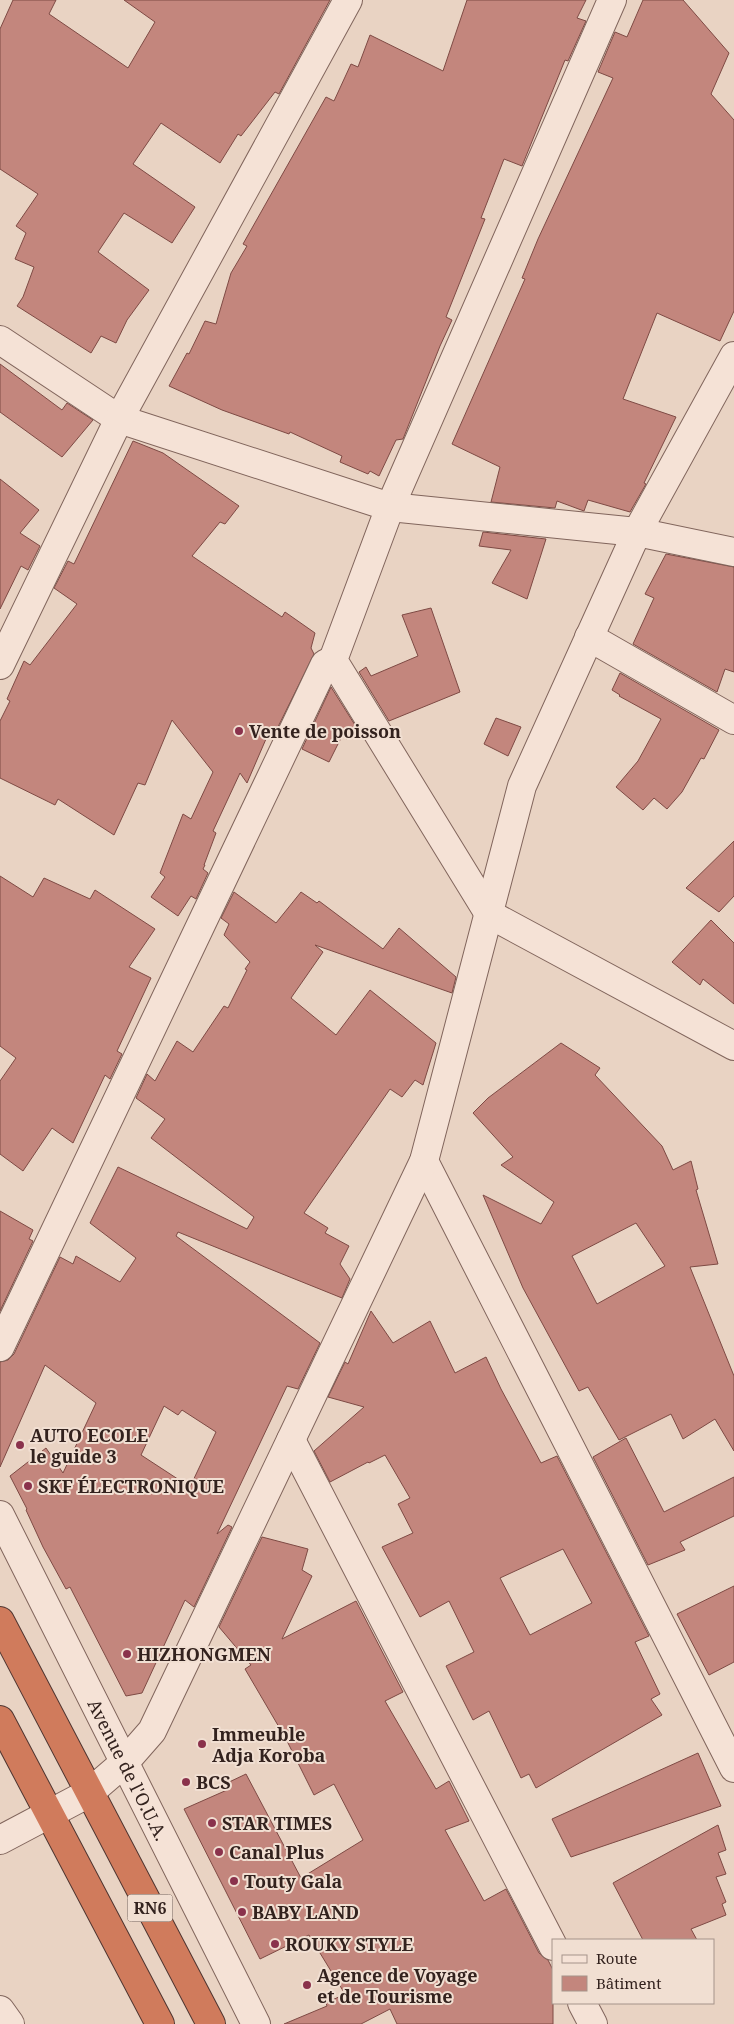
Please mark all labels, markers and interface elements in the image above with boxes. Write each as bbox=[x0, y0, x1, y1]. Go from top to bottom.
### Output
place label: Vente de poisson bbox=[249, 719, 401, 743]
marker: Vente de poisson bbox=[233, 725, 245, 737]
place label: AUTO ECOLE le guide 3 bbox=[30, 1423, 149, 1468]
marker: AUTO ECOLE le guide 3 bbox=[14, 1439, 26, 1451]
place label: SKF ÉLECTRONIQUE bbox=[38, 1474, 224, 1498]
marker: SKF ÉLECTRONIQUE bbox=[22, 1480, 34, 1492]
place label: HIZHONGMEN bbox=[137, 1642, 271, 1666]
marker: HIZHONGMEN bbox=[121, 1648, 133, 1660]
street label: Avenue de l'O.U.A. bbox=[82, 1695, 174, 1844]
place label: Immeuble Adja Koroba bbox=[212, 1722, 326, 1767]
marker: Immeuble Adja Koroba bbox=[196, 1738, 208, 1750]
place label: BCS bbox=[196, 1770, 231, 1794]
marker: BCS bbox=[180, 1776, 192, 1788]
place label: STAR TIMES bbox=[222, 1811, 332, 1835]
marker: STAR TIMES bbox=[206, 1817, 218, 1829]
place label: Canal Plus bbox=[229, 1840, 324, 1864]
marker: Canal Plus bbox=[213, 1846, 225, 1858]
place label: Touty Gala bbox=[244, 1869, 343, 1893]
marker: Touty Gala bbox=[228, 1875, 240, 1887]
road number: RN6 bbox=[128, 1895, 172, 1922]
place label: BABY LAND bbox=[252, 1900, 359, 1924]
marker: BABY LAND bbox=[236, 1906, 248, 1918]
place label: ROUKY STYLE bbox=[285, 1932, 413, 1956]
marker: ROUKY STYLE bbox=[269, 1938, 281, 1950]
legend bbox=[552, 1939, 714, 2004]
text: Route bbox=[596, 1948, 637, 1968]
place label: Agence de Voyage et de Tourisme bbox=[317, 1963, 477, 2008]
text: Bâtiment bbox=[596, 1973, 662, 1993]
marker: Agence de Voyage et de Tourisme bbox=[301, 1979, 313, 1991]

